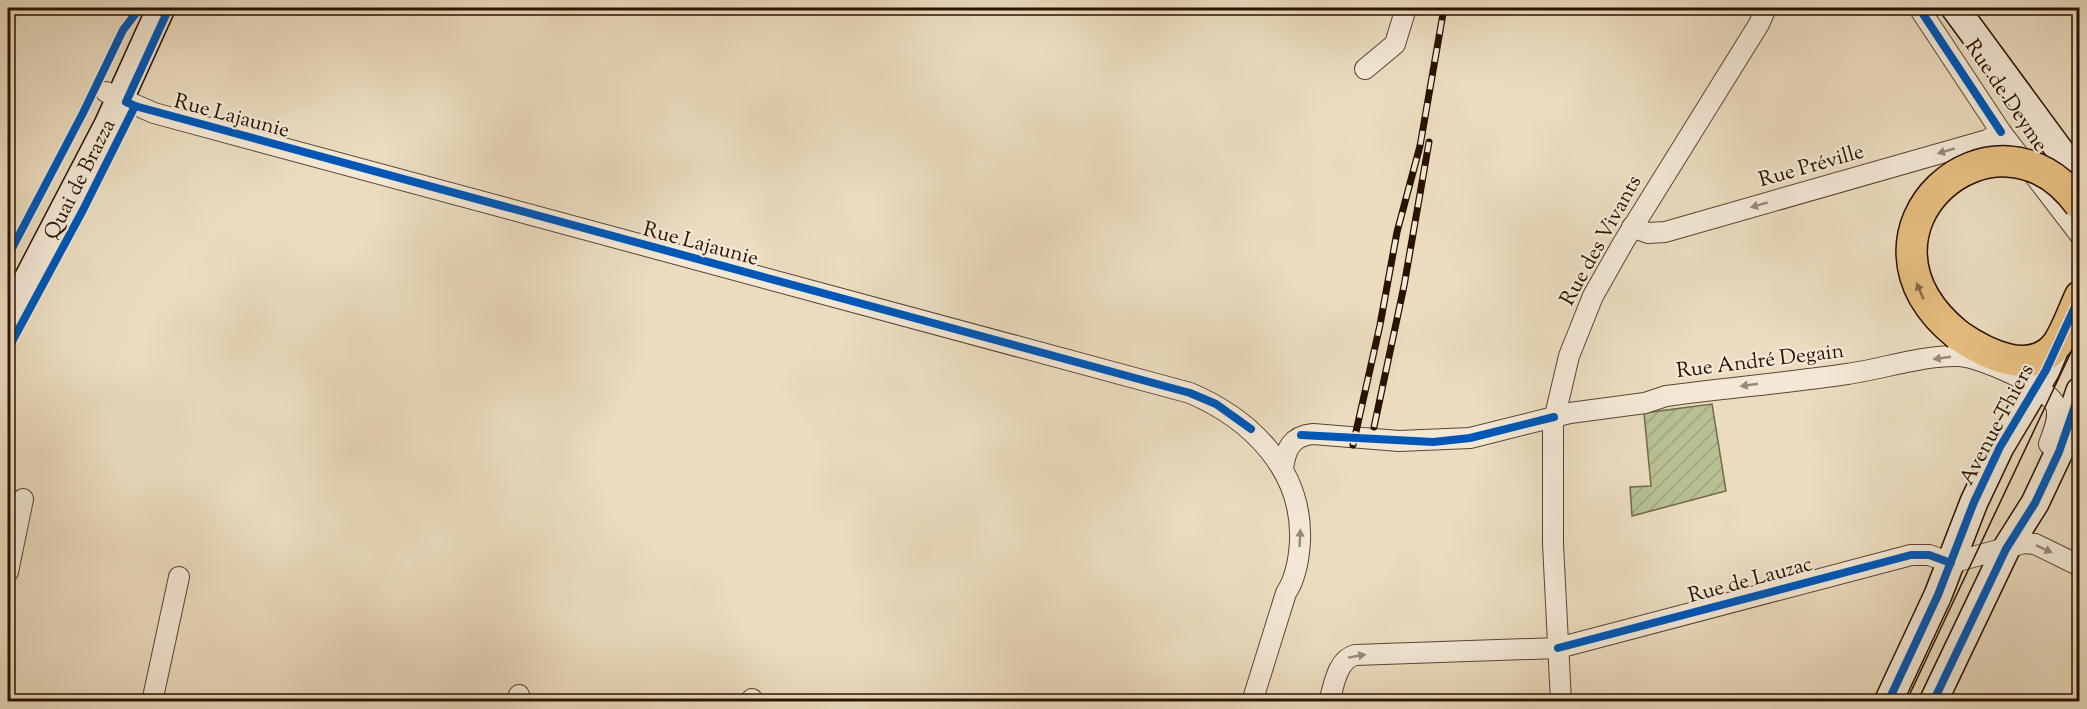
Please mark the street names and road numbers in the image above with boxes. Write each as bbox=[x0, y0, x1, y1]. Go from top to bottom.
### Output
street label: Rue de Deyme bbox=[1956, 34, 2054, 158]
street label: Rue Lajaunie bbox=[170, 87, 293, 147]
street label: Quai de Brazza bbox=[37, 114, 124, 246]
street label: Rue Préville bbox=[1756, 138, 1868, 196]
street label: Rue des Vivants bbox=[1554, 170, 1650, 312]
street label: Rue Lajaunie bbox=[639, 215, 762, 275]
street label: Rue André Degain bbox=[1675, 337, 1846, 387]
street label: Avenue Thiers bbox=[1953, 359, 2042, 491]
street label: Rue de Lauzac bbox=[1685, 550, 1816, 612]

